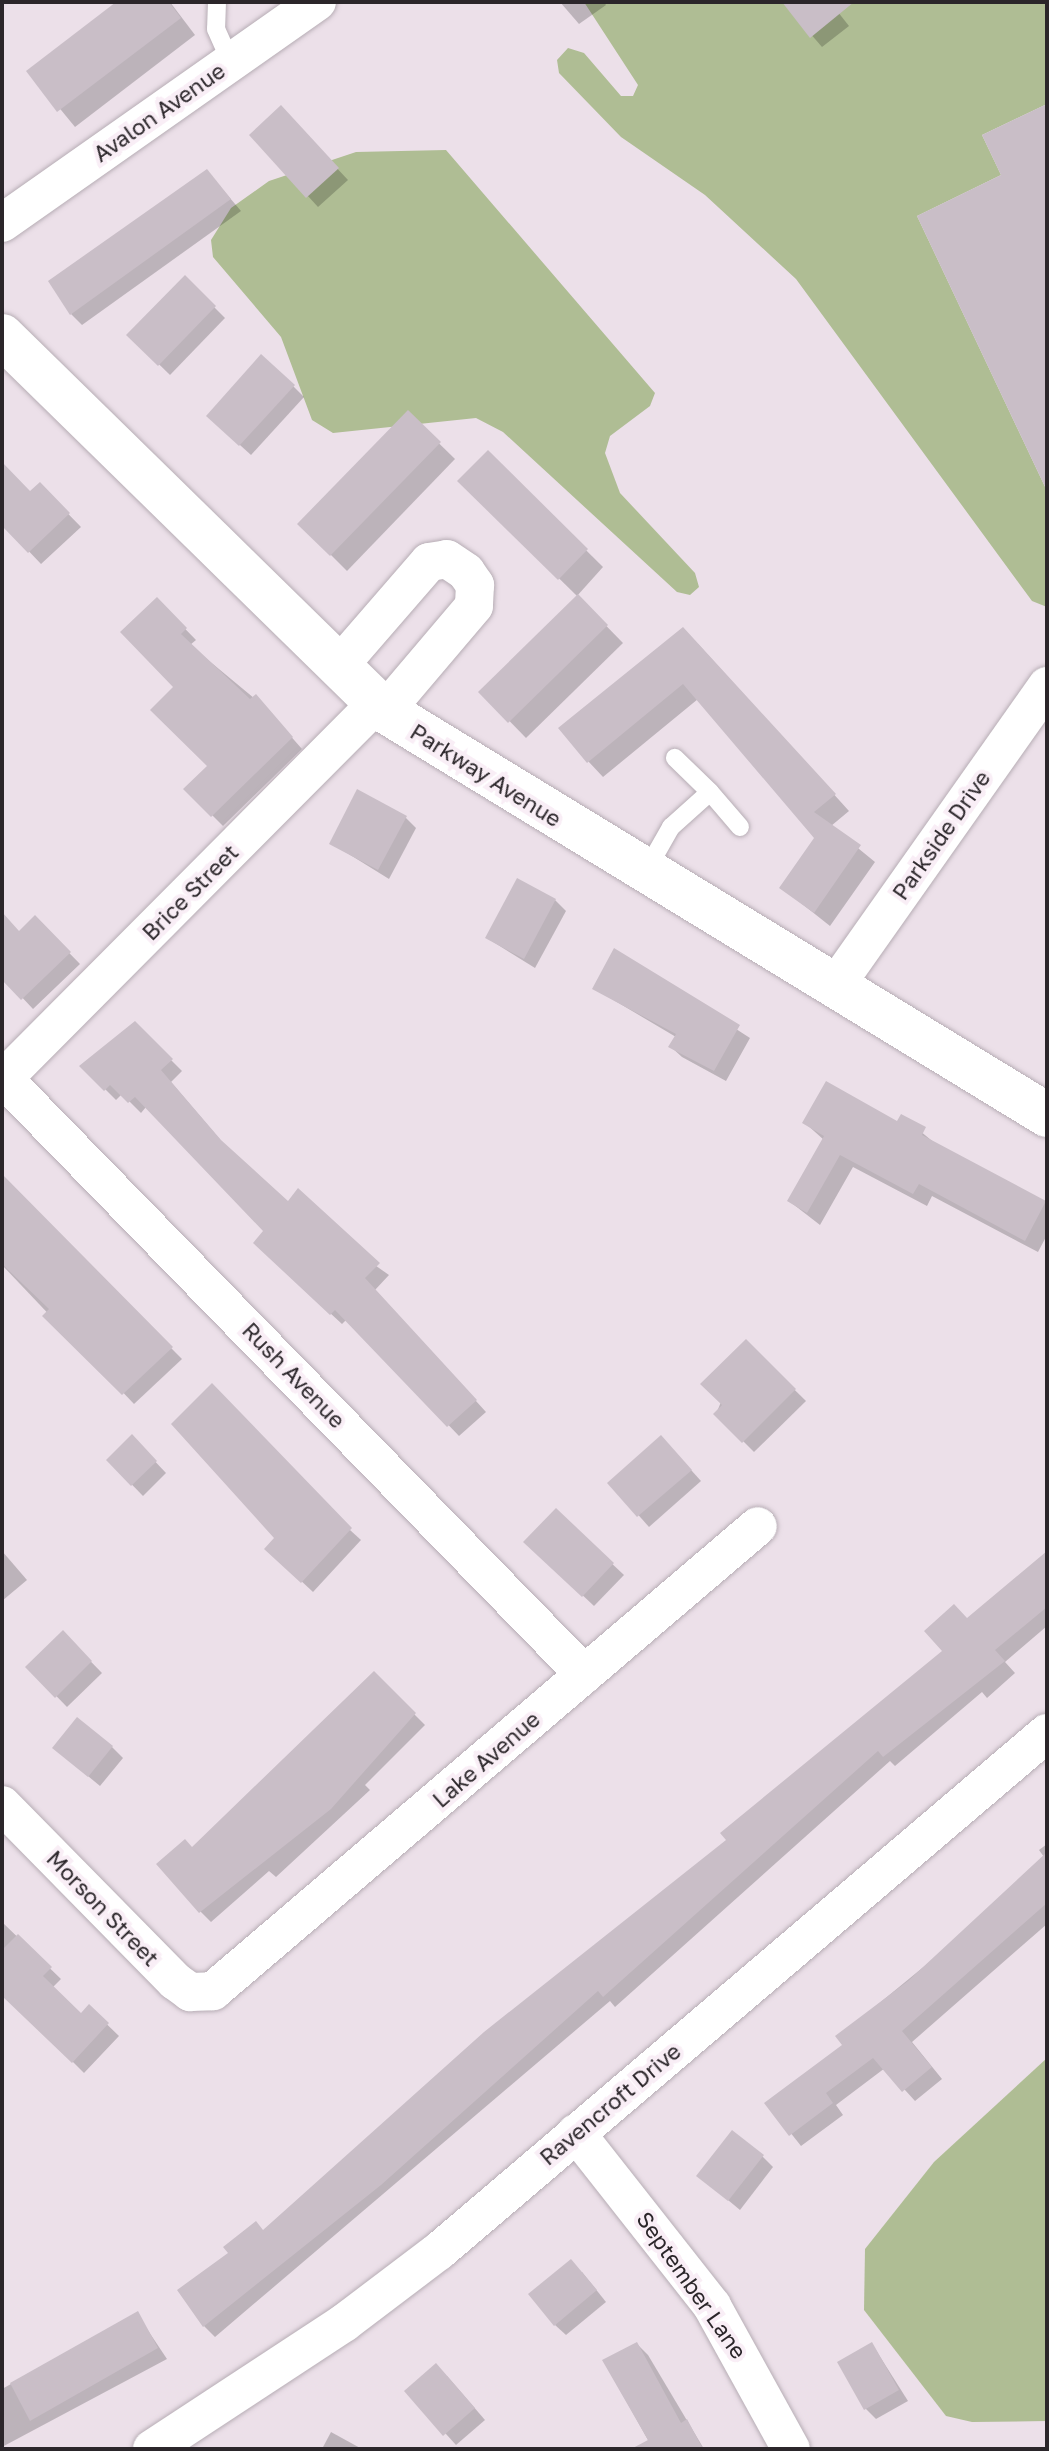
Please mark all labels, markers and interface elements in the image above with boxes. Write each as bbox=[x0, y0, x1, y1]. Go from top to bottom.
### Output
street label: Avalon Avenue bbox=[88, 57, 230, 167]
street label: Parkway Avenue bbox=[406, 718, 566, 832]
street label: Parkside Drive bbox=[887, 765, 995, 905]
street label: Brice Street bbox=[137, 839, 243, 945]
street label: Rush Avenue bbox=[237, 1317, 351, 1433]
street label: Lake Avenue bbox=[427, 1705, 545, 1813]
street label: Morson Street bbox=[42, 1845, 164, 1971]
street label: Ravencroft Drive bbox=[534, 2038, 686, 2170]
street label: September Lane bbox=[632, 2206, 752, 2364]

